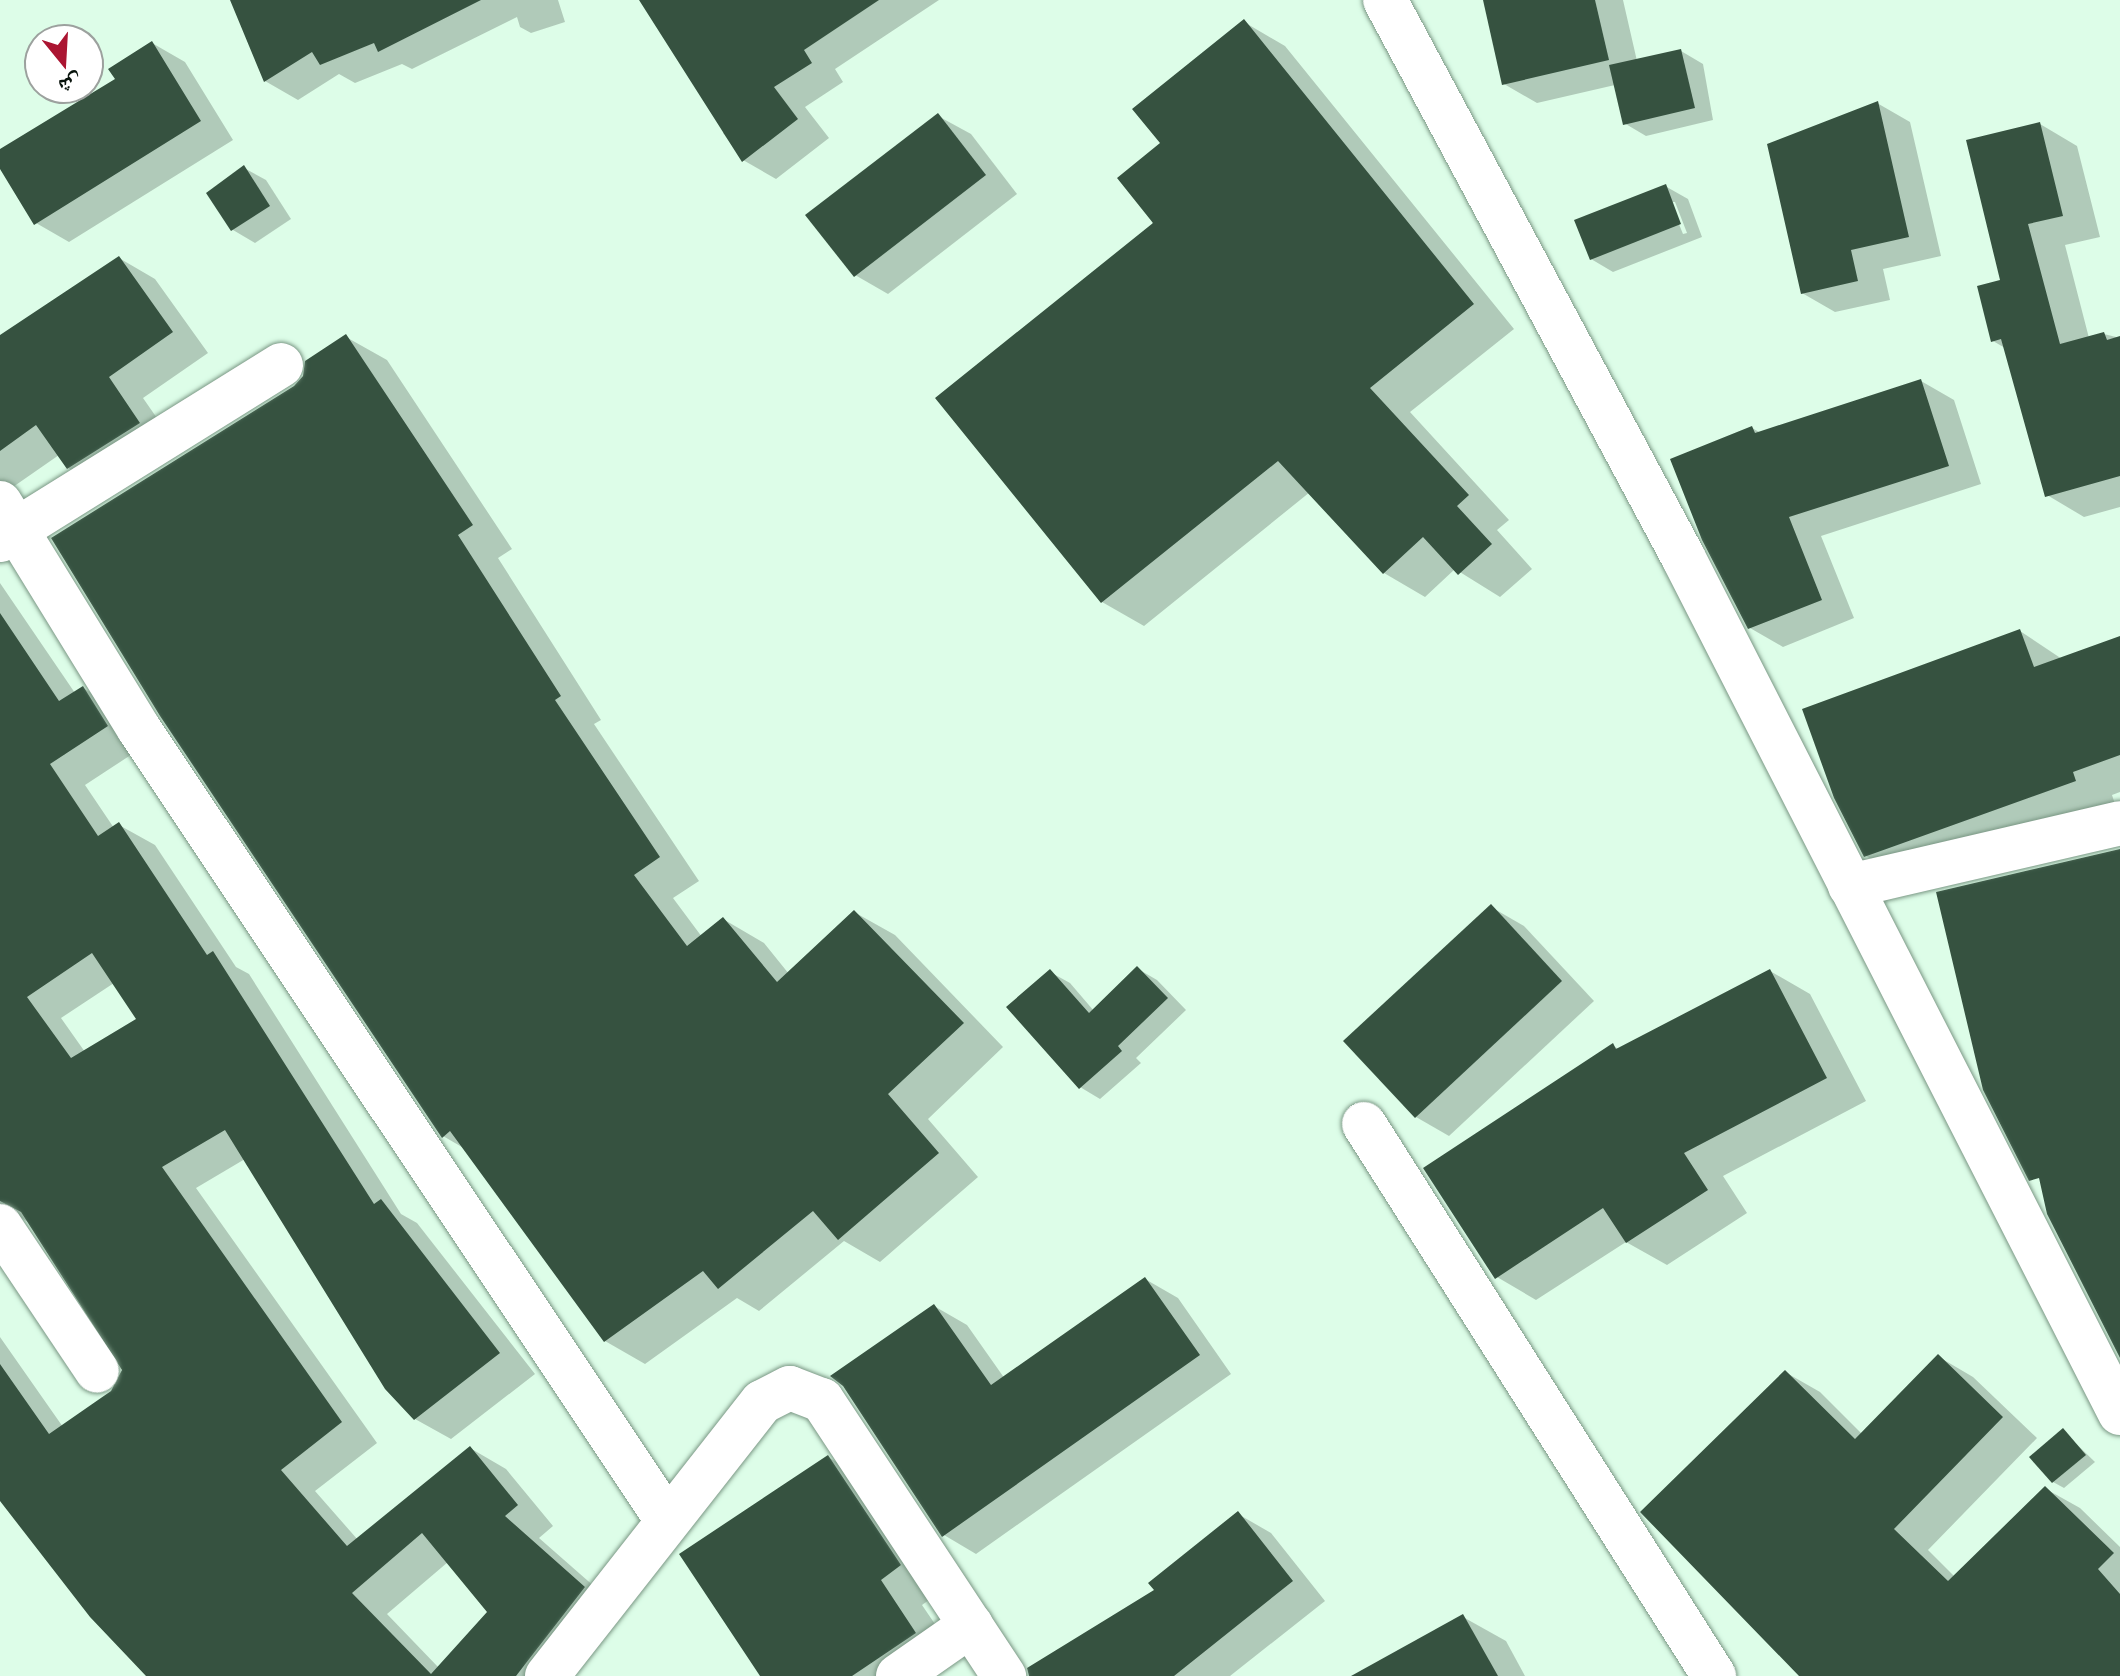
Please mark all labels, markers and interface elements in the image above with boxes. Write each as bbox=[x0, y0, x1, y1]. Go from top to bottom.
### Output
north arrow bbox=[24, 24, 104, 104]
text: ش bbox=[55, 68, 87, 103]

